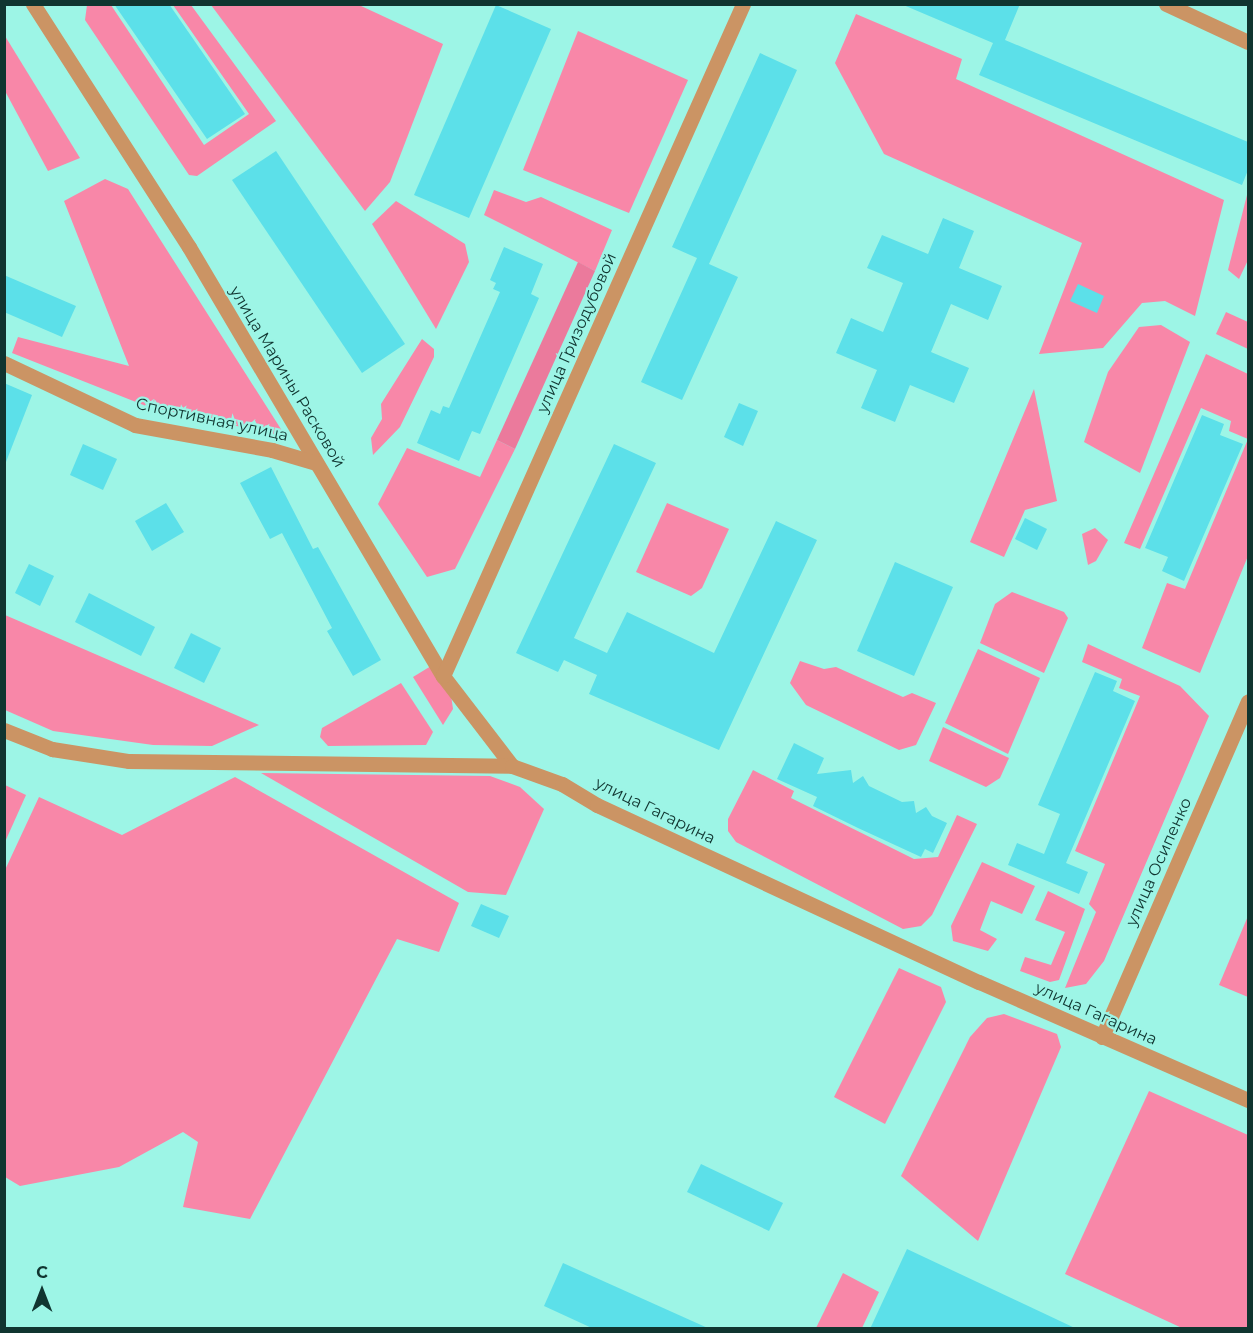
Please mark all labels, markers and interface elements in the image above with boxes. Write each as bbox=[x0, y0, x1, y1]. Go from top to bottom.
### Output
street label: улица Гризодубовой bbox=[533, 250, 621, 416]
street label: улица Марины Расковой bbox=[225, 283, 349, 471]
street label: Спортивная улица bbox=[134, 394, 290, 446]
street label: улица Гагарина bbox=[592, 774, 718, 848]
street label: улица Осипенко bbox=[1122, 795, 1196, 929]
street label: улица Гагарина bbox=[1032, 979, 1160, 1049]
north arrow bbox=[12, 1261, 72, 1321]
text: С bbox=[36, 1263, 48, 1282]

